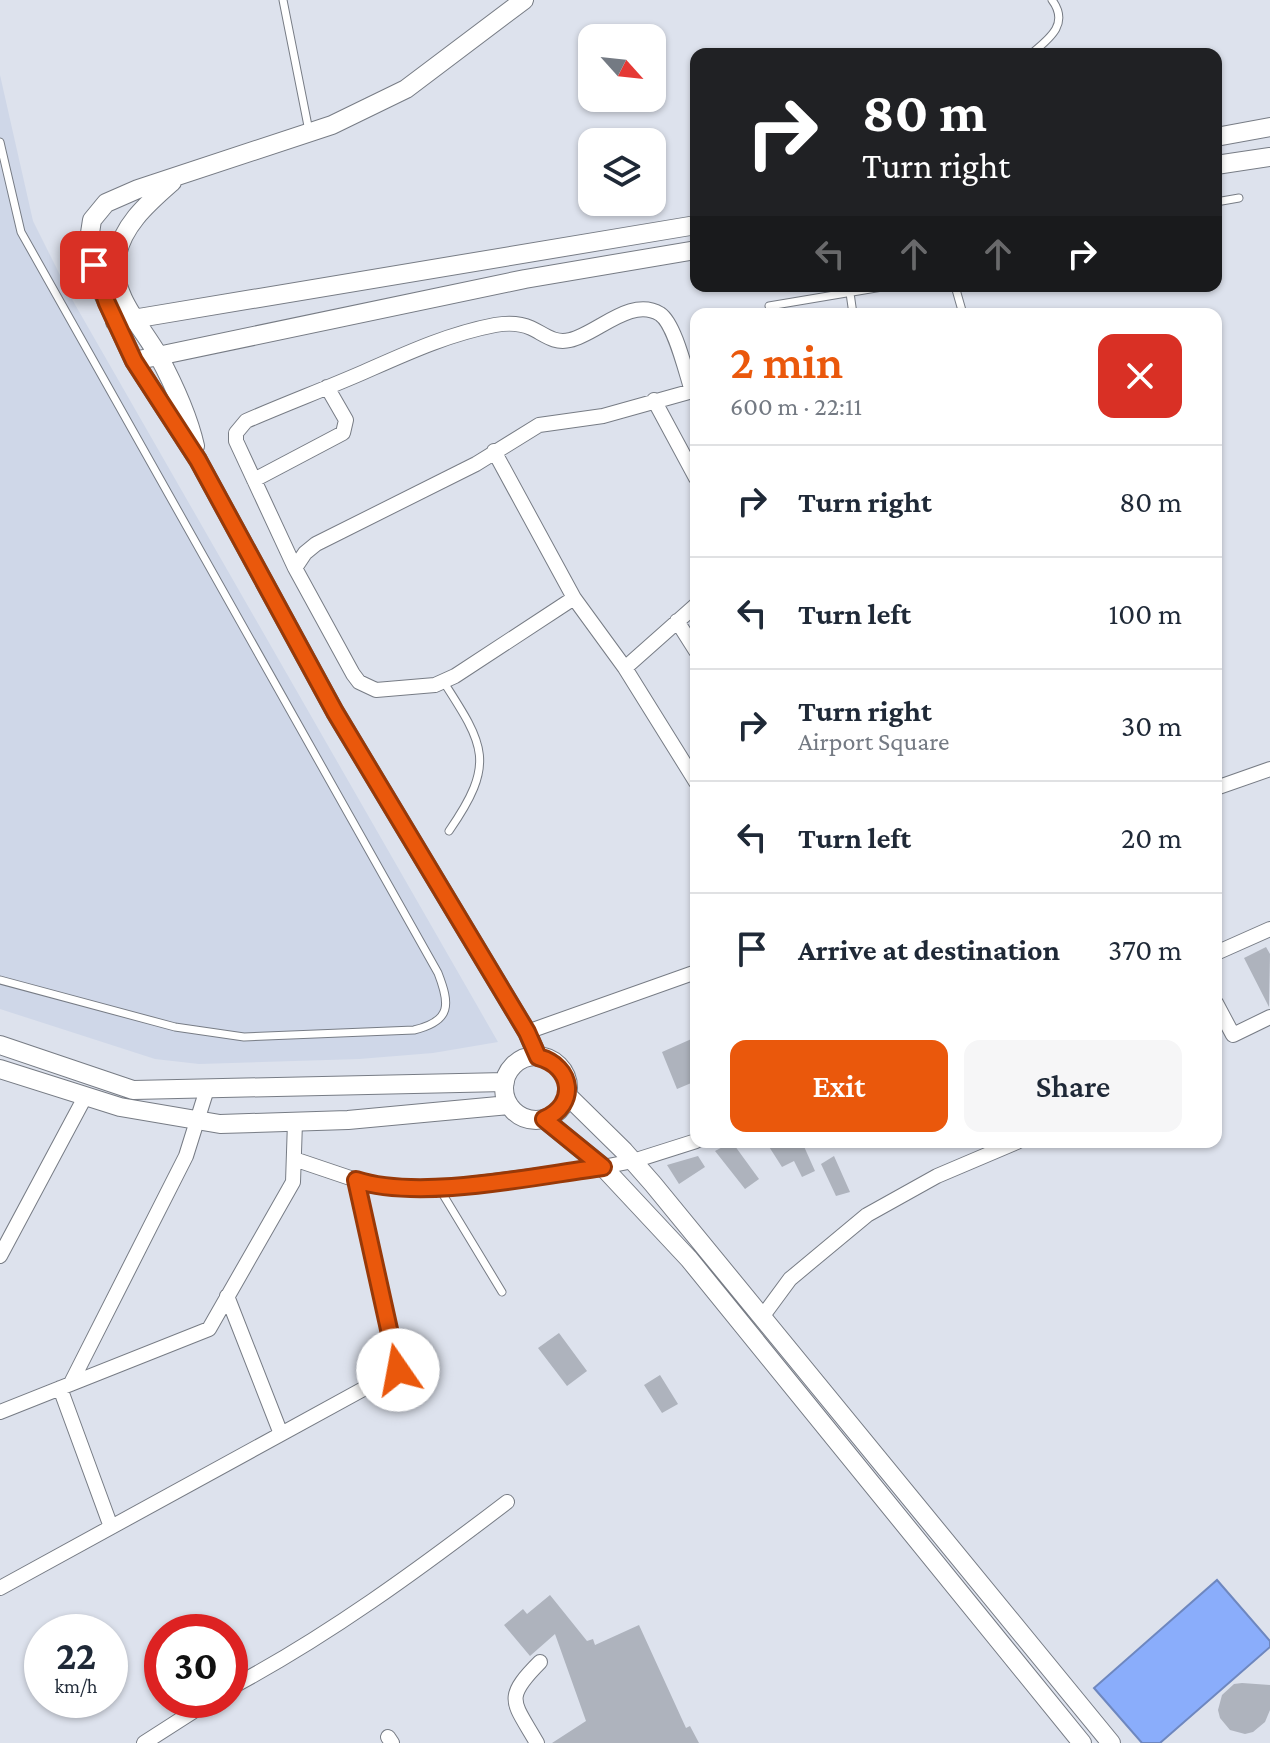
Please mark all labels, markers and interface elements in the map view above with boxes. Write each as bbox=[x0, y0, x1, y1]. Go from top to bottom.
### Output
north arrow bbox=[578, 24, 666, 112]
map controls bbox=[578, 24, 666, 216]
icon: right bbox=[730, 80, 834, 184]
text: 80 m bbox=[862, 81, 987, 143]
button: layers bbox=[578, 128, 666, 216]
text: Turn right bbox=[862, 146, 1010, 186]
pin bbox=[60, 231, 128, 299]
icon: left bbox=[808, 232, 852, 276]
icon: ahead bbox=[892, 232, 936, 276]
icon: ahead bbox=[976, 232, 1020, 276]
icon: right bbox=[1060, 232, 1104, 276]
icon: arrive bbox=[72, 243, 116, 287]
button: close bbox=[1098, 334, 1182, 418]
text: 2 min bbox=[730, 335, 843, 388]
text: 600 m · 22:11 bbox=[730, 392, 862, 421]
icon: right bbox=[730, 479, 774, 523]
text: Turn right bbox=[798, 485, 932, 518]
text: 80 m bbox=[1119, 485, 1182, 518]
icon: left bbox=[730, 591, 774, 635]
text: Turn left bbox=[798, 597, 911, 630]
text: 100 m bbox=[1108, 597, 1182, 630]
text: Turn right bbox=[798, 694, 932, 727]
icon: right bbox=[730, 703, 774, 747]
text: 30 m bbox=[1121, 709, 1182, 742]
text: Airport Square bbox=[798, 727, 949, 756]
icon: left bbox=[730, 815, 774, 859]
text: Turn left bbox=[798, 821, 911, 854]
text: 20 m bbox=[1121, 821, 1182, 854]
icon: arrive bbox=[730, 927, 774, 971]
text: Arrive at destination bbox=[798, 933, 1060, 966]
text: 370 m bbox=[1108, 933, 1182, 966]
button: Exit bbox=[730, 1040, 948, 1132]
button: Share bbox=[964, 1040, 1182, 1132]
position arrow bbox=[356, 1328, 440, 1412]
speed limit sign: 30 bbox=[144, 1614, 248, 1718]
text: 22 bbox=[56, 1633, 96, 1678]
text: km/h bbox=[54, 1675, 98, 1697]

